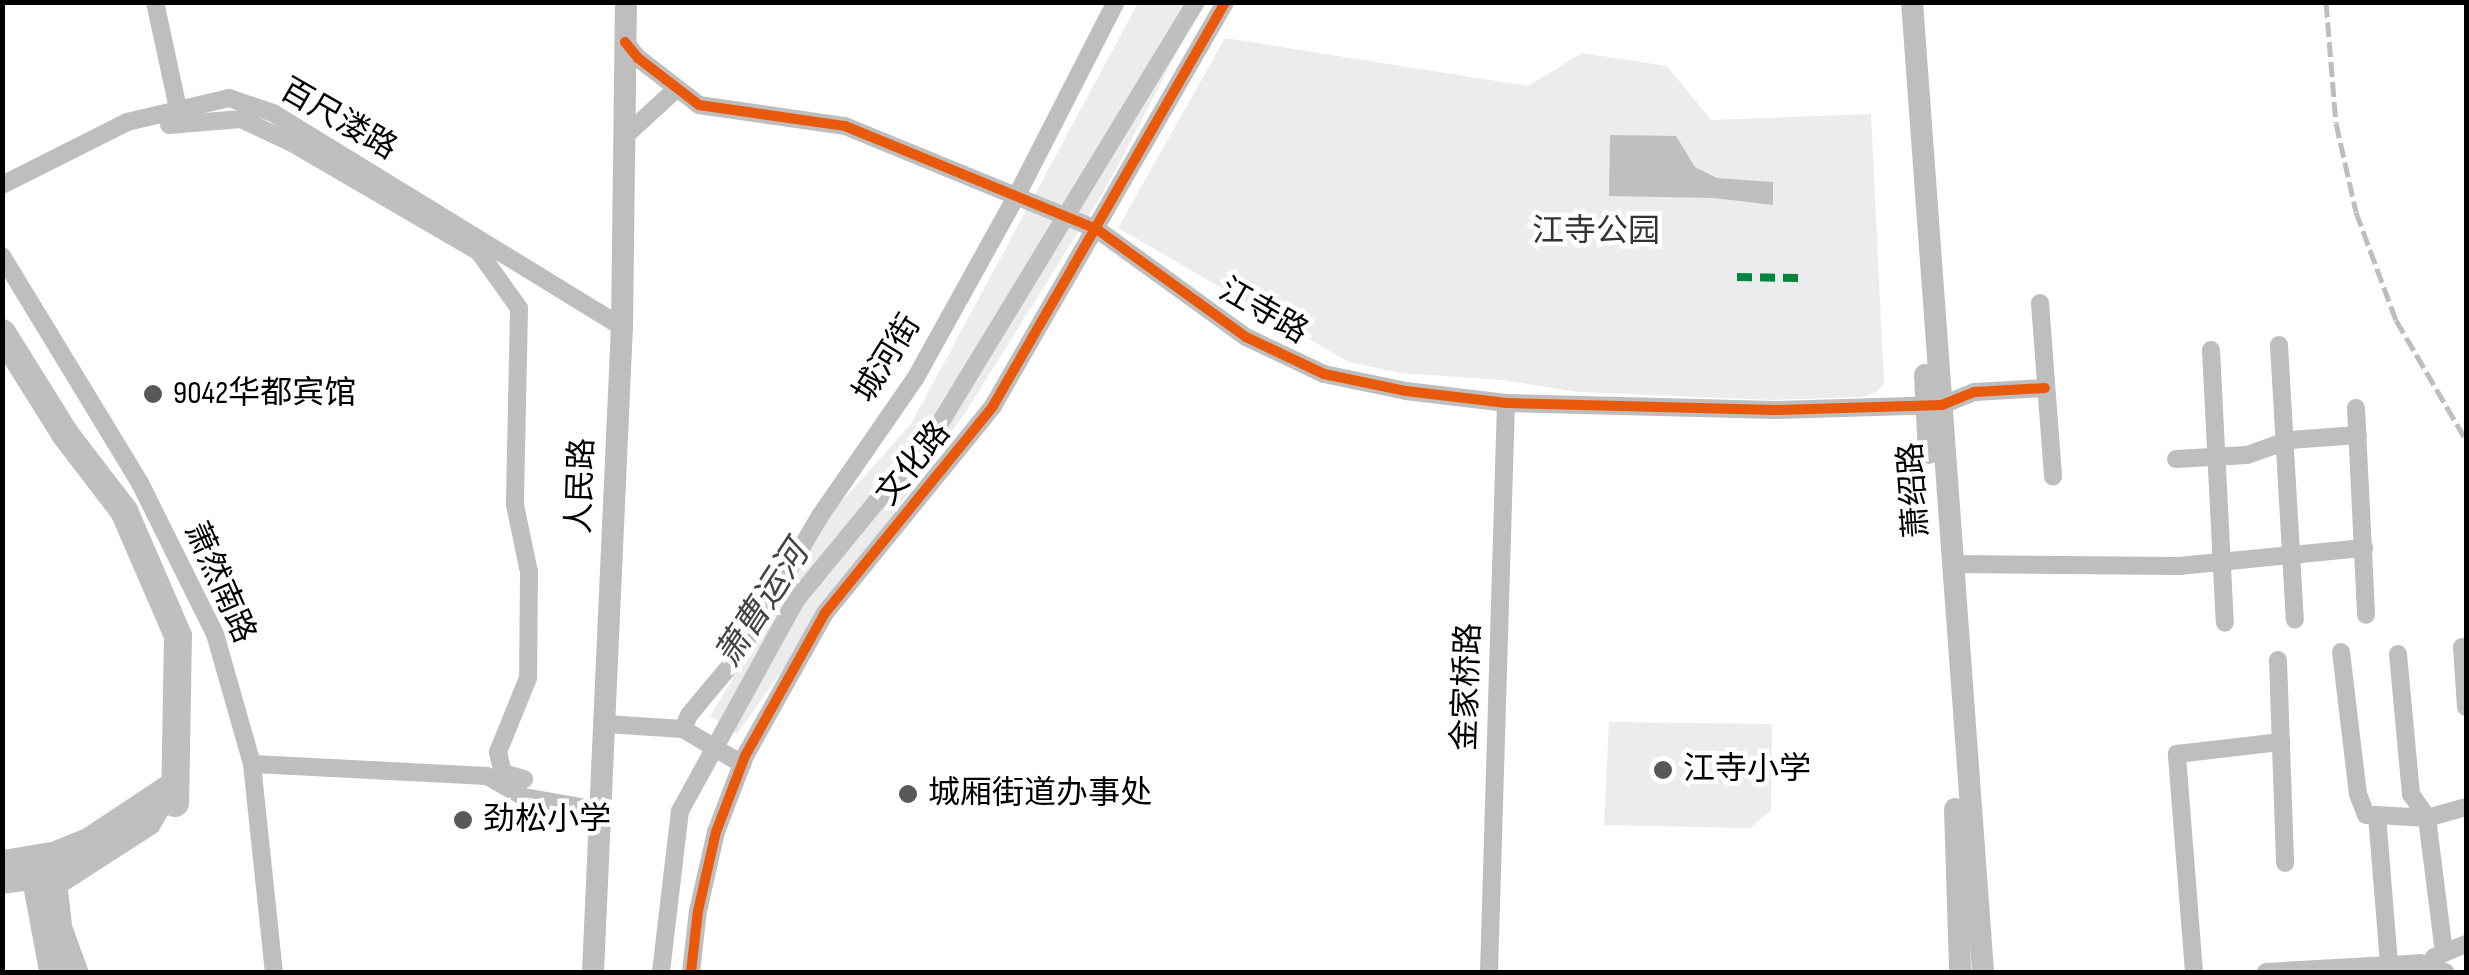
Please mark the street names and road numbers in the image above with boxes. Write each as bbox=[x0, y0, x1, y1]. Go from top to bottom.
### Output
street label: 百尺溇路 bbox=[273, 71, 403, 169]
street label: 江寺路 bbox=[1212, 271, 1314, 353]
street label: 城河街 bbox=[846, 308, 930, 410]
street label: 文化路 bbox=[869, 415, 959, 513]
street label: 人民路 bbox=[561, 437, 603, 535]
street label: 萧绍路 bbox=[1892, 441, 1938, 539]
street label: 萧然南路 bbox=[175, 517, 263, 649]
street label: 金家桥路 bbox=[1447, 622, 1489, 752]

